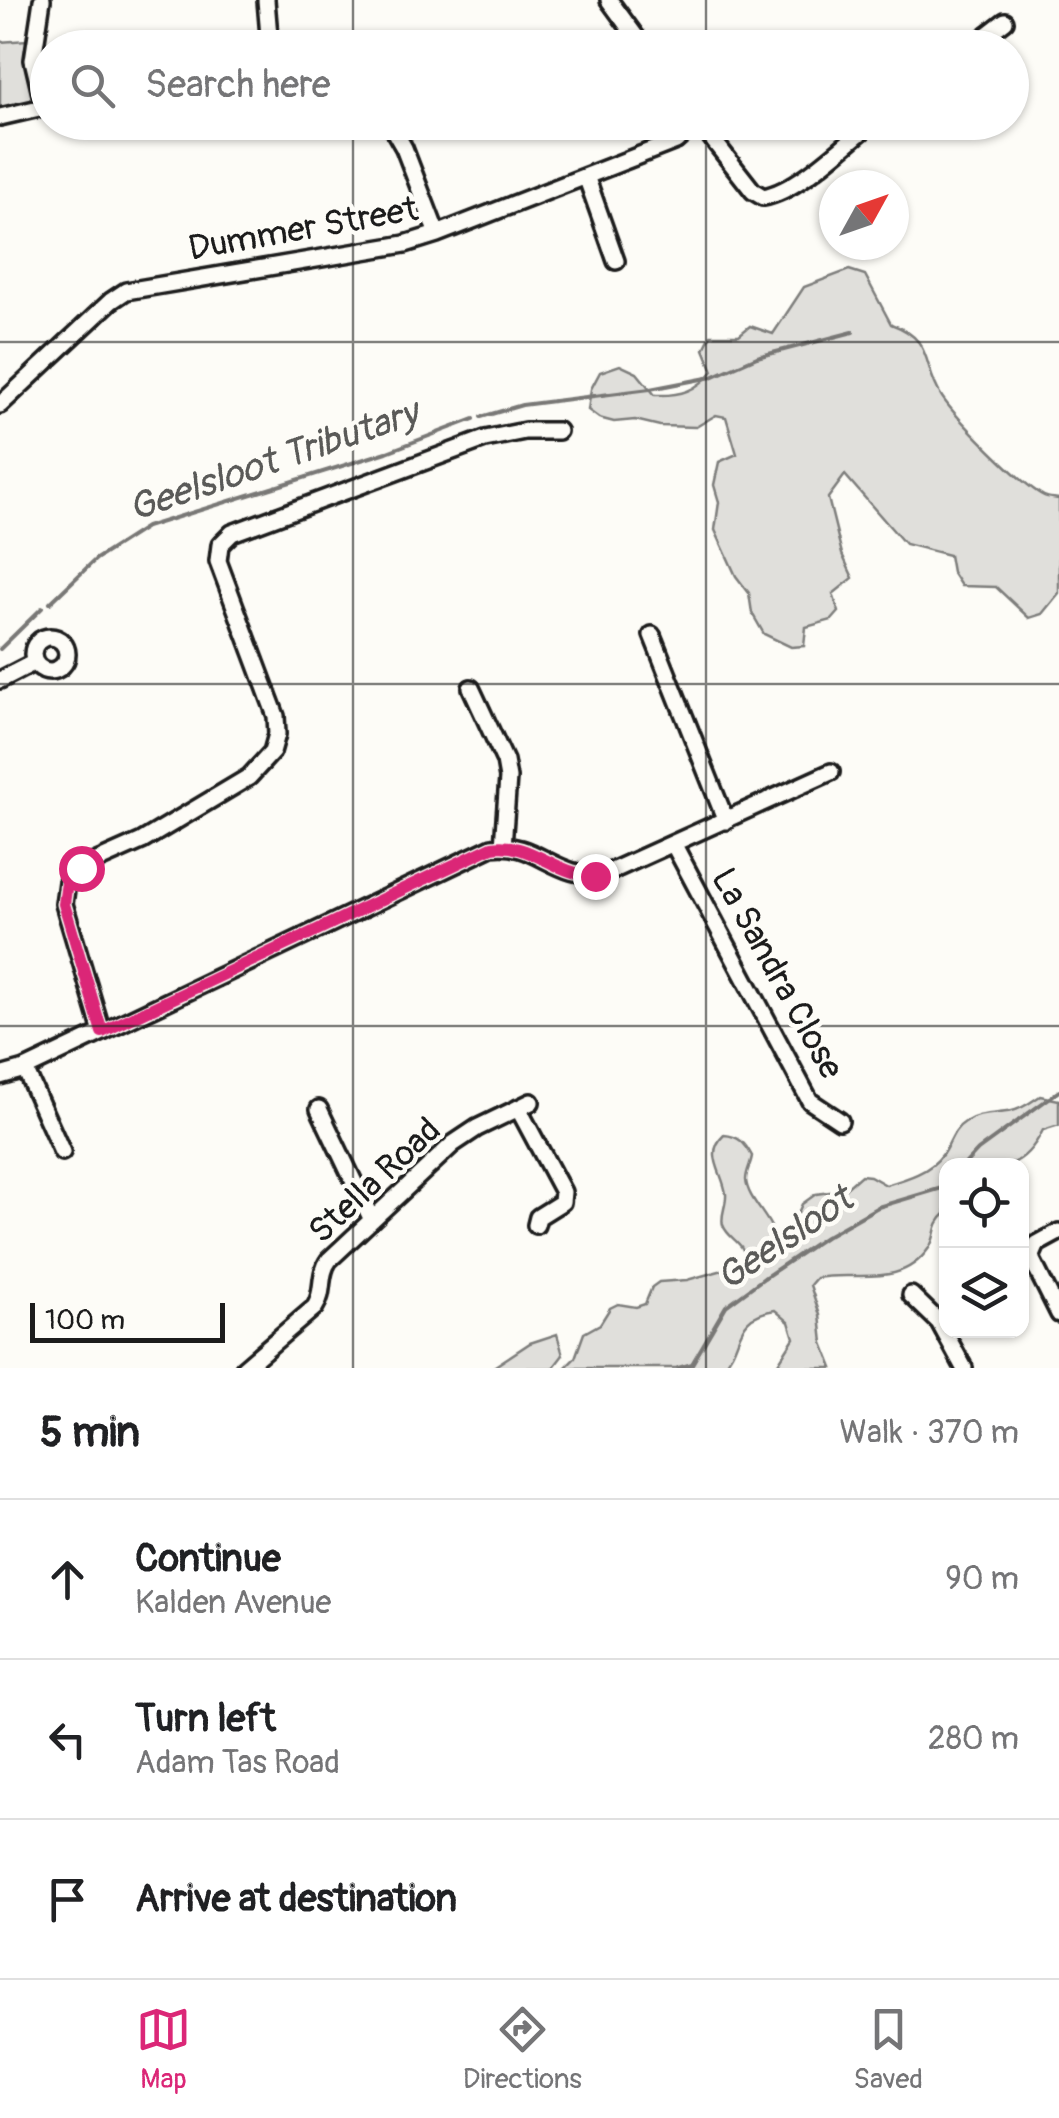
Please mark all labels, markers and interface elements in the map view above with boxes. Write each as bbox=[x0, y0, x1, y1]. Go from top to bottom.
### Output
search box bbox=[30, 30, 1029, 140]
icon: search bbox=[65, 58, 120, 113]
text: Search here bbox=[145, 61, 331, 109]
north arrow bbox=[819, 170, 909, 260]
street label: Dummer Street bbox=[185, 187, 422, 271]
water label: Geelsloot Tributary bbox=[122, 387, 429, 533]
route start bbox=[59, 846, 105, 892]
route end bbox=[573, 854, 619, 900]
street label: La Sandra Close bbox=[701, 860, 853, 1087]
street label: Stella Road bbox=[299, 1108, 450, 1253]
map controls bbox=[939, 1158, 1029, 1338]
button: locate bbox=[939, 1158, 1029, 1248]
water label: Geelsloot bbox=[707, 1174, 865, 1302]
button: layers bbox=[939, 1248, 1029, 1338]
scale bar bbox=[30, 1298, 225, 1342]
text: 100 m bbox=[45, 1303, 125, 1338]
text: 5 min bbox=[40, 1407, 140, 1459]
text: Walk · 370 m bbox=[840, 1413, 1019, 1453]
text: Continue bbox=[135, 1535, 281, 1583]
icon: ahead bbox=[40, 1552, 95, 1607]
text: 90 m bbox=[945, 1559, 1019, 1599]
text: Kalden Avenue bbox=[135, 1583, 331, 1623]
text: Turn left bbox=[135, 1695, 276, 1743]
icon: left bbox=[40, 1712, 95, 1767]
text: 280 m bbox=[928, 1719, 1019, 1759]
text: Adam Tas Road bbox=[135, 1743, 340, 1783]
icon: arrive bbox=[40, 1872, 95, 1927]
text: Arrive at destination bbox=[135, 1875, 457, 1923]
tab: Map bbox=[136, 2002, 191, 2097]
tab: Directions bbox=[463, 2002, 582, 2097]
tab: Saved bbox=[854, 2002, 923, 2097]

